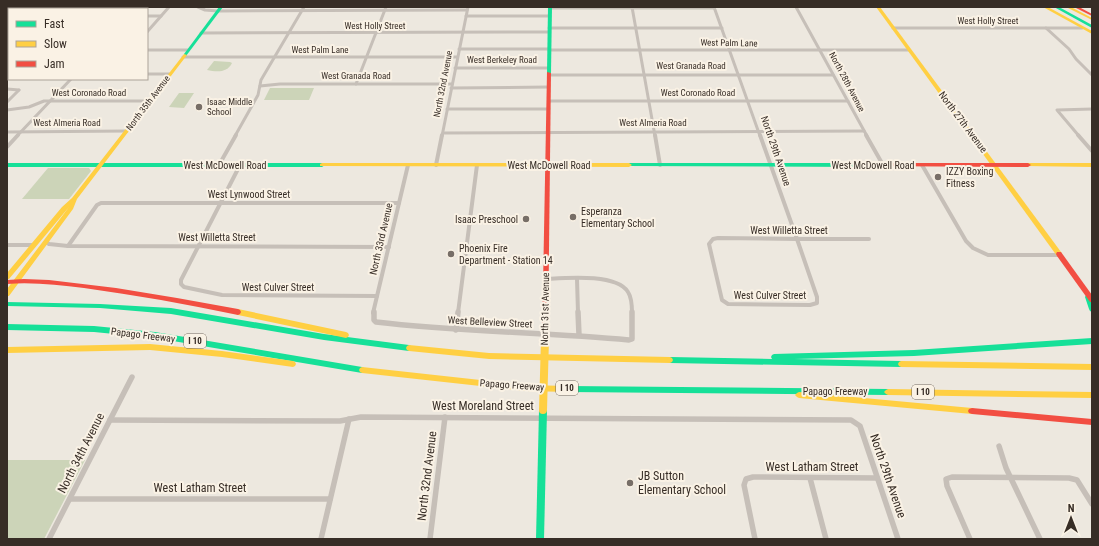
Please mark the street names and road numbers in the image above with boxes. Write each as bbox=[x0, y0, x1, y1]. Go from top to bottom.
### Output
street label: West Holly Street bbox=[958, 16, 1019, 26]
street label: West Holly Street bbox=[345, 21, 406, 31]
street label: West Palm Lane bbox=[700, 38, 758, 48]
street label: West Palm Lane bbox=[291, 45, 349, 55]
street label: North 32nd Avenue bbox=[432, 50, 454, 118]
street label: North 28th Avenue bbox=[827, 51, 867, 113]
street label: West Berkeley Road bbox=[467, 55, 537, 65]
street label: West Granada Road bbox=[656, 61, 726, 71]
street label: West Granada Road bbox=[321, 71, 391, 81]
street label: North 35th Avenue bbox=[124, 74, 172, 132]
street label: West Coronado Road bbox=[52, 88, 126, 98]
street label: West Coronado Road bbox=[661, 88, 735, 98]
street label: North 27th Avenue bbox=[937, 89, 990, 155]
street label: North 29th Avenue bbox=[759, 115, 793, 188]
street label: West Almeria Road bbox=[33, 118, 101, 128]
street label: West Almeria Road bbox=[619, 118, 687, 128]
street label: West McDowell Road bbox=[183, 160, 267, 171]
street label: West McDowell Road bbox=[507, 160, 591, 171]
street label: West McDowell Road bbox=[831, 160, 915, 171]
street label: West Lynwood Street bbox=[208, 189, 290, 200]
street label: North 33rd Avenue bbox=[367, 202, 395, 276]
street label: West Willetta Street bbox=[750, 225, 828, 236]
street label: West Willetta Street bbox=[178, 232, 256, 243]
street label: North 31st Avenue bbox=[539, 272, 551, 346]
street label: West Culver Street bbox=[242, 282, 314, 293]
street label: West Culver Street bbox=[734, 290, 806, 301]
street label: West Belleview Street bbox=[447, 314, 533, 330]
street label: Papago Freeway bbox=[110, 326, 176, 344]
road number: I 10 bbox=[184, 334, 206, 348]
street label: Papago Freeway bbox=[479, 377, 545, 393]
road number: I 10 bbox=[556, 381, 578, 395]
road number: I 10 bbox=[912, 385, 934, 399]
street label: Papago Freeway bbox=[803, 386, 867, 397]
street label: West Moreland Street bbox=[432, 399, 534, 413]
street label: North 34th Avenue bbox=[55, 410, 107, 495]
street label: North 32nd Avenue bbox=[415, 430, 440, 522]
street label: North 29th Avenue bbox=[867, 432, 909, 520]
street label: West Latham Street bbox=[766, 460, 859, 474]
street label: West Latham Street bbox=[154, 481, 247, 495]

